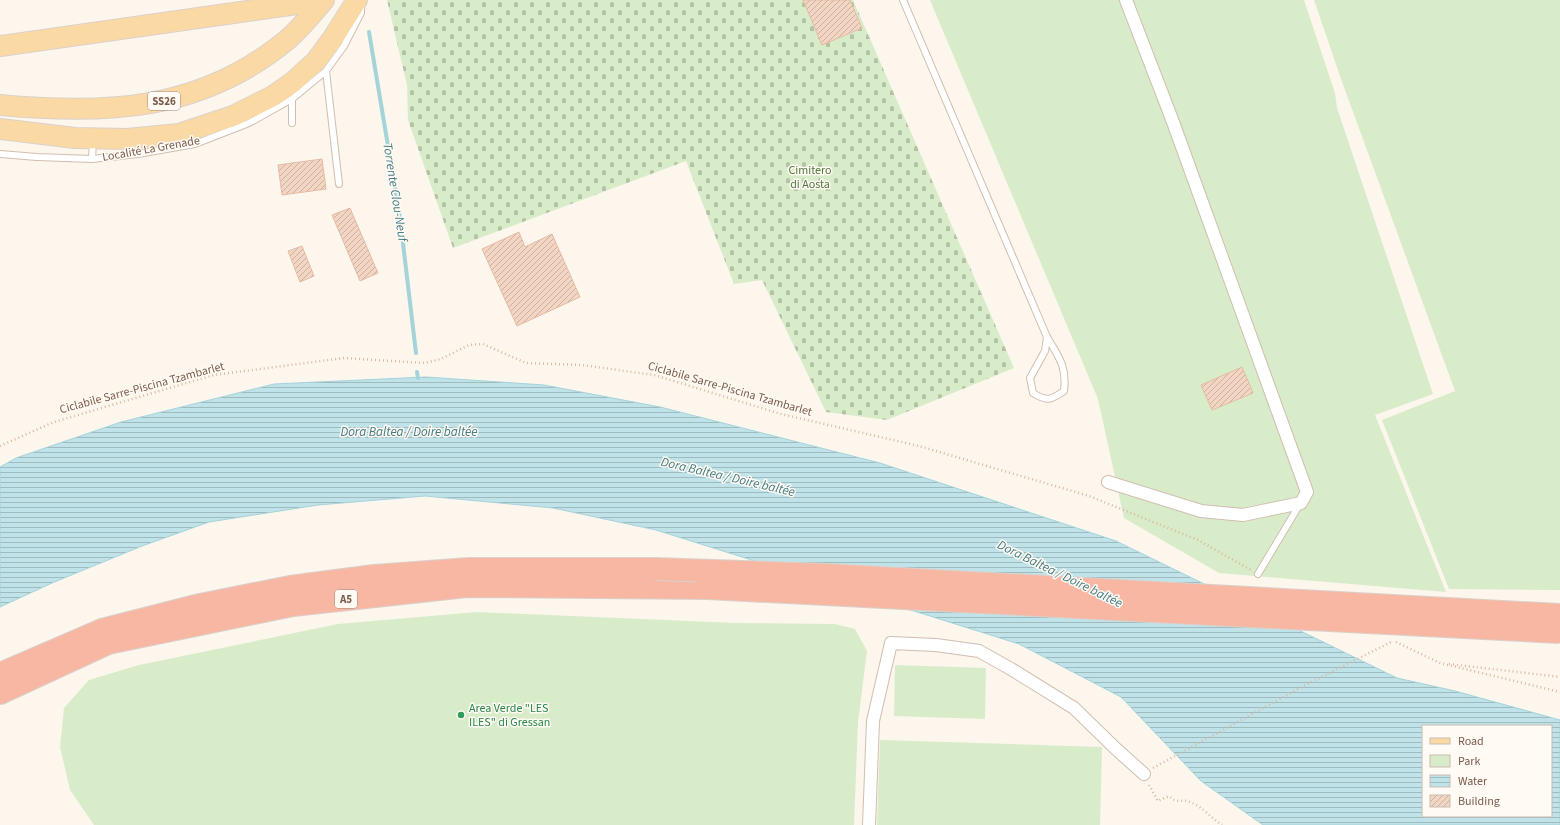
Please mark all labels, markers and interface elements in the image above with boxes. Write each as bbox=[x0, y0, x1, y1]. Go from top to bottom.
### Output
road number: SS26 bbox=[148, 92, 180, 110]
street label: Localité La Grenade bbox=[101, 132, 201, 166]
water label: Torrente Clou-Neuf bbox=[378, 141, 412, 245]
park label: Cimitero di Aosta bbox=[788, 162, 832, 193]
street label: Ciclabile Sarre-Piscina Tzambarlet bbox=[646, 357, 814, 421]
street label: Ciclabile Sarre-Piscina Tzambarlet bbox=[58, 358, 226, 418]
water label: Dora Baltea / Doire baltée bbox=[340, 423, 478, 441]
water label: Dora Baltea / Doire baltée bbox=[659, 453, 797, 501]
water label: Dora Baltea / Doire baltée bbox=[994, 536, 1126, 612]
road number: A5 bbox=[335, 590, 357, 608]
place label: Area Verde "LES ILES" di Gressan bbox=[469, 700, 550, 731]
marker: Area Verde "LES ILES" di Gressan bbox=[456, 710, 466, 720]
legend bbox=[1422, 725, 1552, 817]
text: Road bbox=[1458, 733, 1484, 750]
text: Park bbox=[1458, 753, 1480, 770]
text: Water bbox=[1458, 773, 1488, 790]
text: Building bbox=[1458, 793, 1500, 810]

